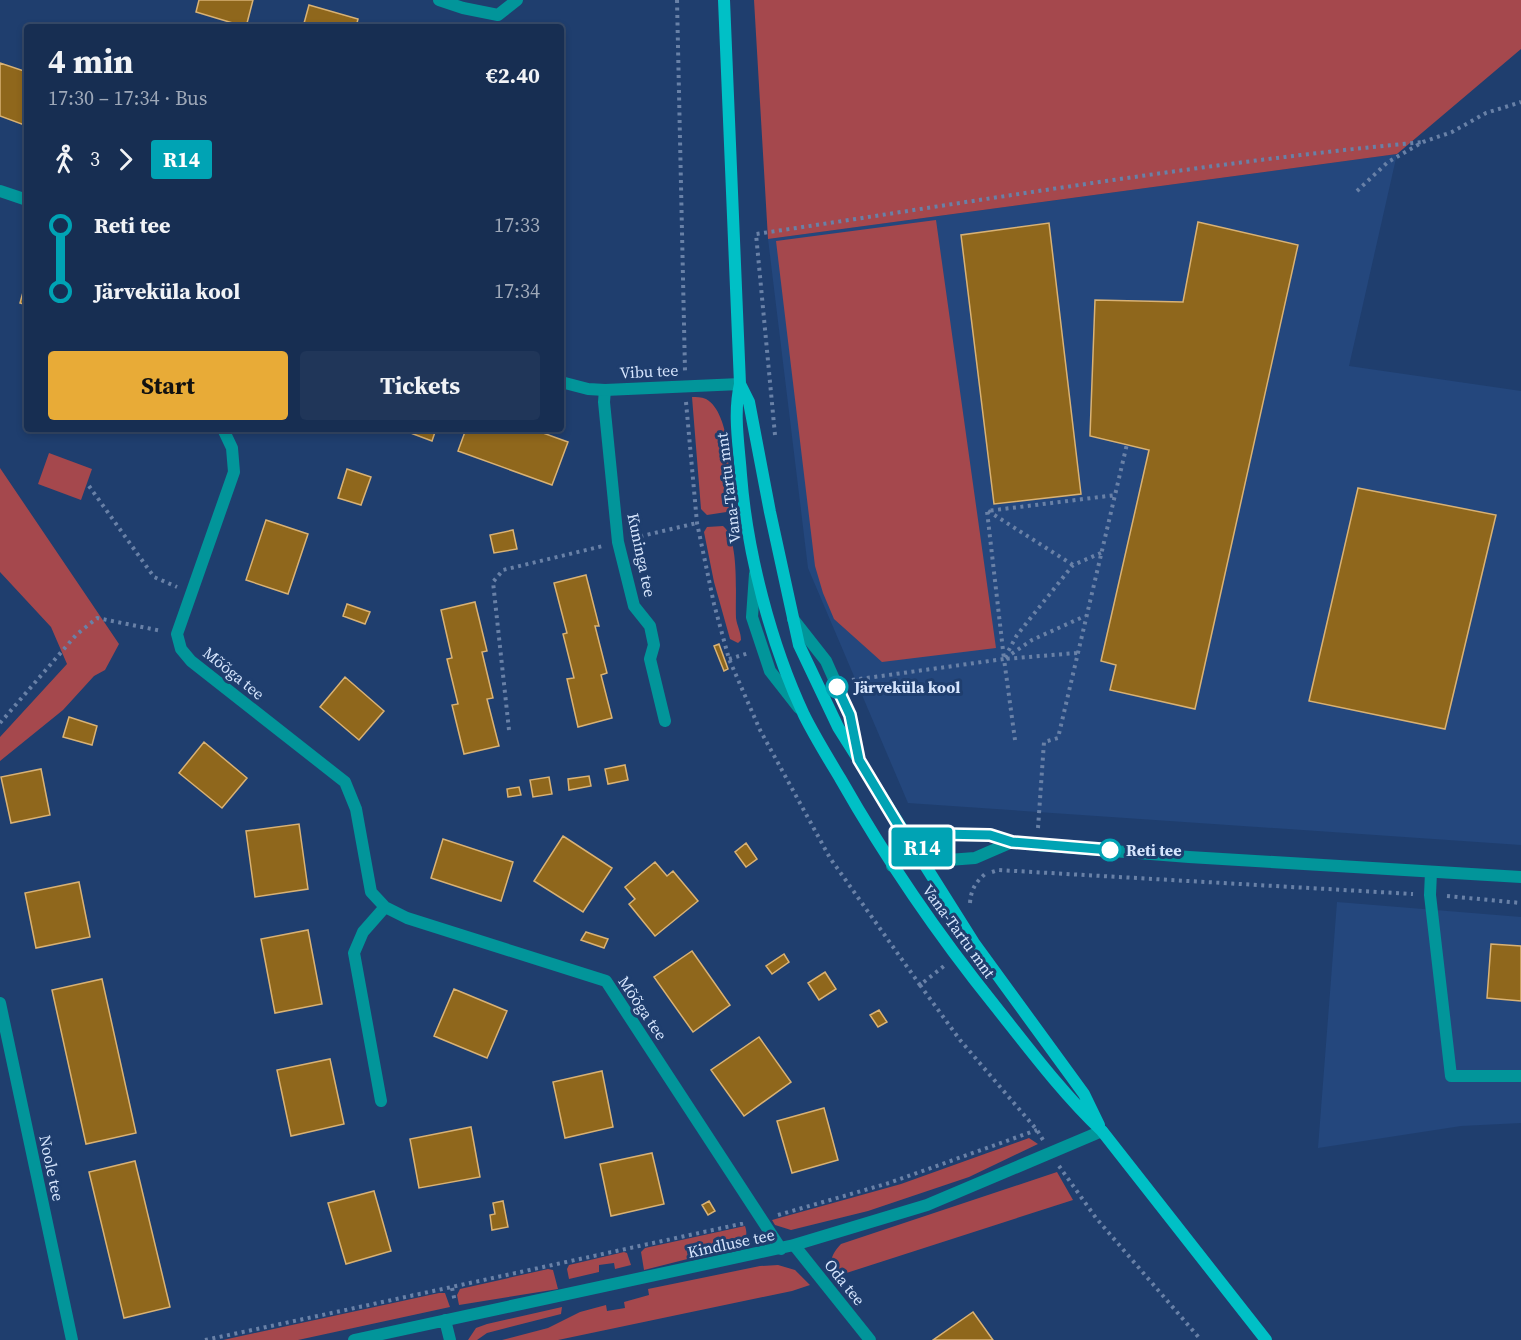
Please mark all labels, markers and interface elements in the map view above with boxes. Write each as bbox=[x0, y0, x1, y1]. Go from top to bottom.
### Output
text: 4 min bbox=[48, 39, 134, 84]
text: €2.40 bbox=[486, 60, 540, 90]
text: 17:30 – 17:34 · Bus bbox=[48, 84, 207, 112]
icon: walk bbox=[48, 143, 81, 176]
icon: forward bbox=[109, 143, 142, 176]
text: 3 bbox=[90, 145, 100, 173]
text: R14 bbox=[163, 145, 200, 174]
text: Reti tee bbox=[94, 210, 170, 240]
text: 17:33 bbox=[494, 211, 540, 239]
text: Järveküla kool bbox=[94, 276, 240, 306]
text: 17:34 bbox=[494, 277, 540, 305]
button: Start bbox=[48, 351, 288, 420]
button: Tickets bbox=[300, 351, 540, 420]
street label: Vibu tee bbox=[619, 358, 679, 384]
street label: Vana-Tartu mnt bbox=[710, 431, 746, 545]
street label: Kuninga tee bbox=[622, 511, 662, 599]
street label: Mõõga tee bbox=[199, 641, 269, 705]
marker: Järveküla kool bbox=[826, 676, 848, 698]
place label: Järveküla kool bbox=[853, 676, 960, 698]
line badge: R14 bbox=[888, 828, 956, 866]
text: R14 bbox=[903, 833, 941, 862]
marker: Reti tee bbox=[1099, 839, 1121, 861]
place label: Reti tee bbox=[1126, 839, 1182, 861]
street label: Vana-Tartu mnt bbox=[917, 880, 1001, 983]
street label: Mõõga tee bbox=[613, 972, 673, 1044]
street label: Noole tee bbox=[34, 1133, 70, 1203]
street label: Kindluse tee bbox=[685, 1223, 777, 1263]
street label: Oda tee bbox=[820, 1254, 870, 1310]

